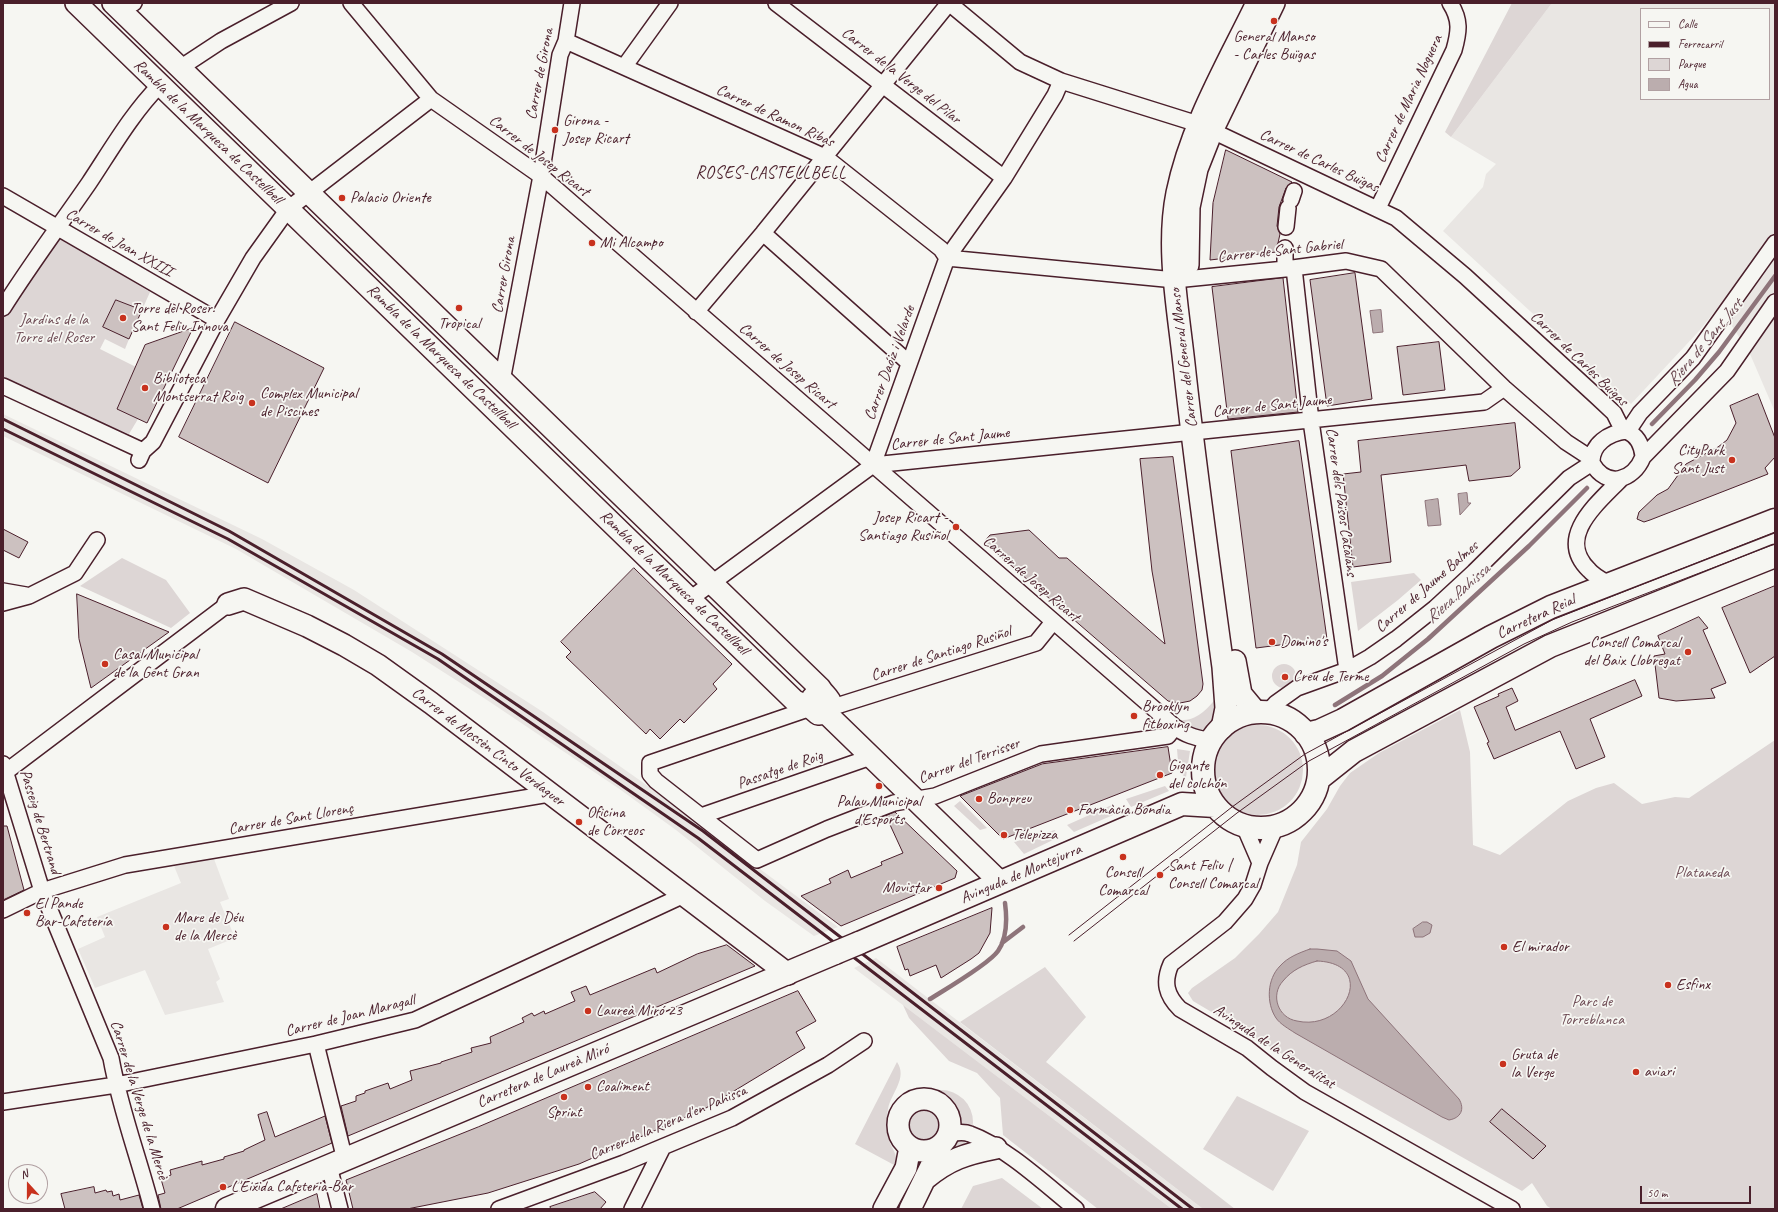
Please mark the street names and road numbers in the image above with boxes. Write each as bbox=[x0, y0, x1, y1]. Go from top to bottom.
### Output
street label: Carrer de la Verge del Pilar bbox=[837, 23, 965, 129]
street label: Carrer de Girona bbox=[522, 27, 558, 121]
street label: Carrer de Maria Noguera bbox=[1371, 32, 1447, 166]
street label: Rambla de la Marquesa de Castellbell bbox=[129, 56, 287, 208]
street label: Carrer de Ramon Ribas bbox=[713, 80, 837, 152]
street label: Carrer de Josep Ricart bbox=[485, 111, 593, 201]
street label: Carrer de Carles Buïgas bbox=[1256, 125, 1382, 197]
street label: Carrer de Joan XXIII bbox=[62, 205, 176, 281]
street label: Carrer Girona bbox=[488, 235, 520, 315]
street label: Carrer de Sant Gabriel bbox=[1217, 235, 1343, 267]
street label: Rambla de la Marquesa de Castellbell bbox=[362, 281, 520, 433]
street label: Carrer del General Manso bbox=[1166, 287, 1202, 429]
street label: Carrer Daóiz i Velarde bbox=[860, 303, 920, 423]
street label: Carrer de Carles Buïgas bbox=[1526, 307, 1632, 411]
street label: Carrer de Josep Ricart bbox=[735, 319, 839, 413]
street label: Carrer de Sant Jaume bbox=[1212, 390, 1332, 422]
street label: Carrer de Sant Jaume bbox=[890, 423, 1010, 455]
street label: Carrer dels Països Catalans bbox=[1321, 426, 1361, 578]
street label: Rambla de la Marquesa de Castellbell bbox=[595, 507, 753, 659]
street label: Carrer de Josep Ricart bbox=[979, 532, 1083, 626]
street label: Carrer de Jaume Balmes bbox=[1371, 537, 1483, 637]
street label: Carretera Reial bbox=[1494, 591, 1578, 643]
street label: Carrer de Santiago Rusiñol bbox=[869, 622, 1013, 686]
street label: Carrer de Mossèn Cinto Verdaguer bbox=[408, 683, 568, 811]
street label: Carrer del Terrisser bbox=[916, 734, 1022, 788]
street label: Passatge de Roig bbox=[735, 746, 825, 794]
street label: Passeig de Bertrand bbox=[15, 768, 65, 876]
street label: Carrer de Sant Llorenç bbox=[227, 799, 355, 839]
street label: Avinguda de Montejurra bbox=[957, 840, 1085, 908]
street label: Carrer de Joan Maragall bbox=[283, 991, 417, 1041]
street label: Avinguda de la Generalitat bbox=[1210, 1000, 1338, 1094]
street label: Carrer de la Verge de la Mercè bbox=[106, 1018, 172, 1182]
street label: Carretera de Laureà Miró bbox=[474, 1040, 612, 1112]
street label: Carrer de la Riera d'en Pahissa bbox=[587, 1081, 749, 1165]

